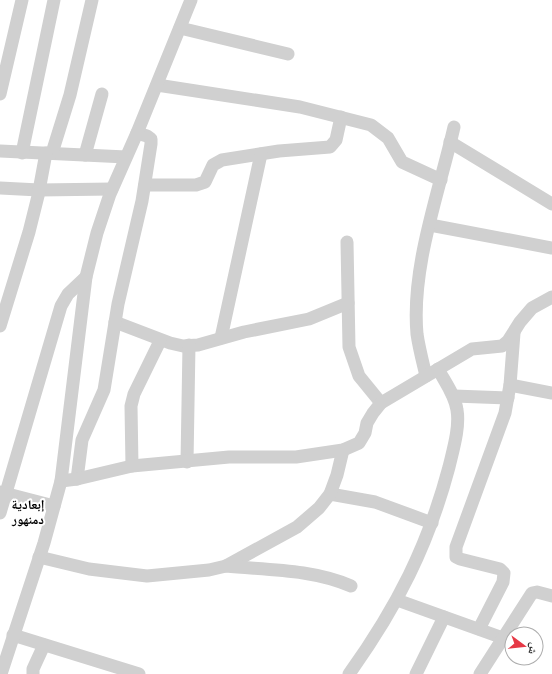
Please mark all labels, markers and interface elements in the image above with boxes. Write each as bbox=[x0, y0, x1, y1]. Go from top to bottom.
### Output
district label: إبعادية دمنهور bbox=[11, 497, 45, 527]
north arrow bbox=[504, 626, 544, 666]
text: ش bbox=[524, 641, 541, 656]

